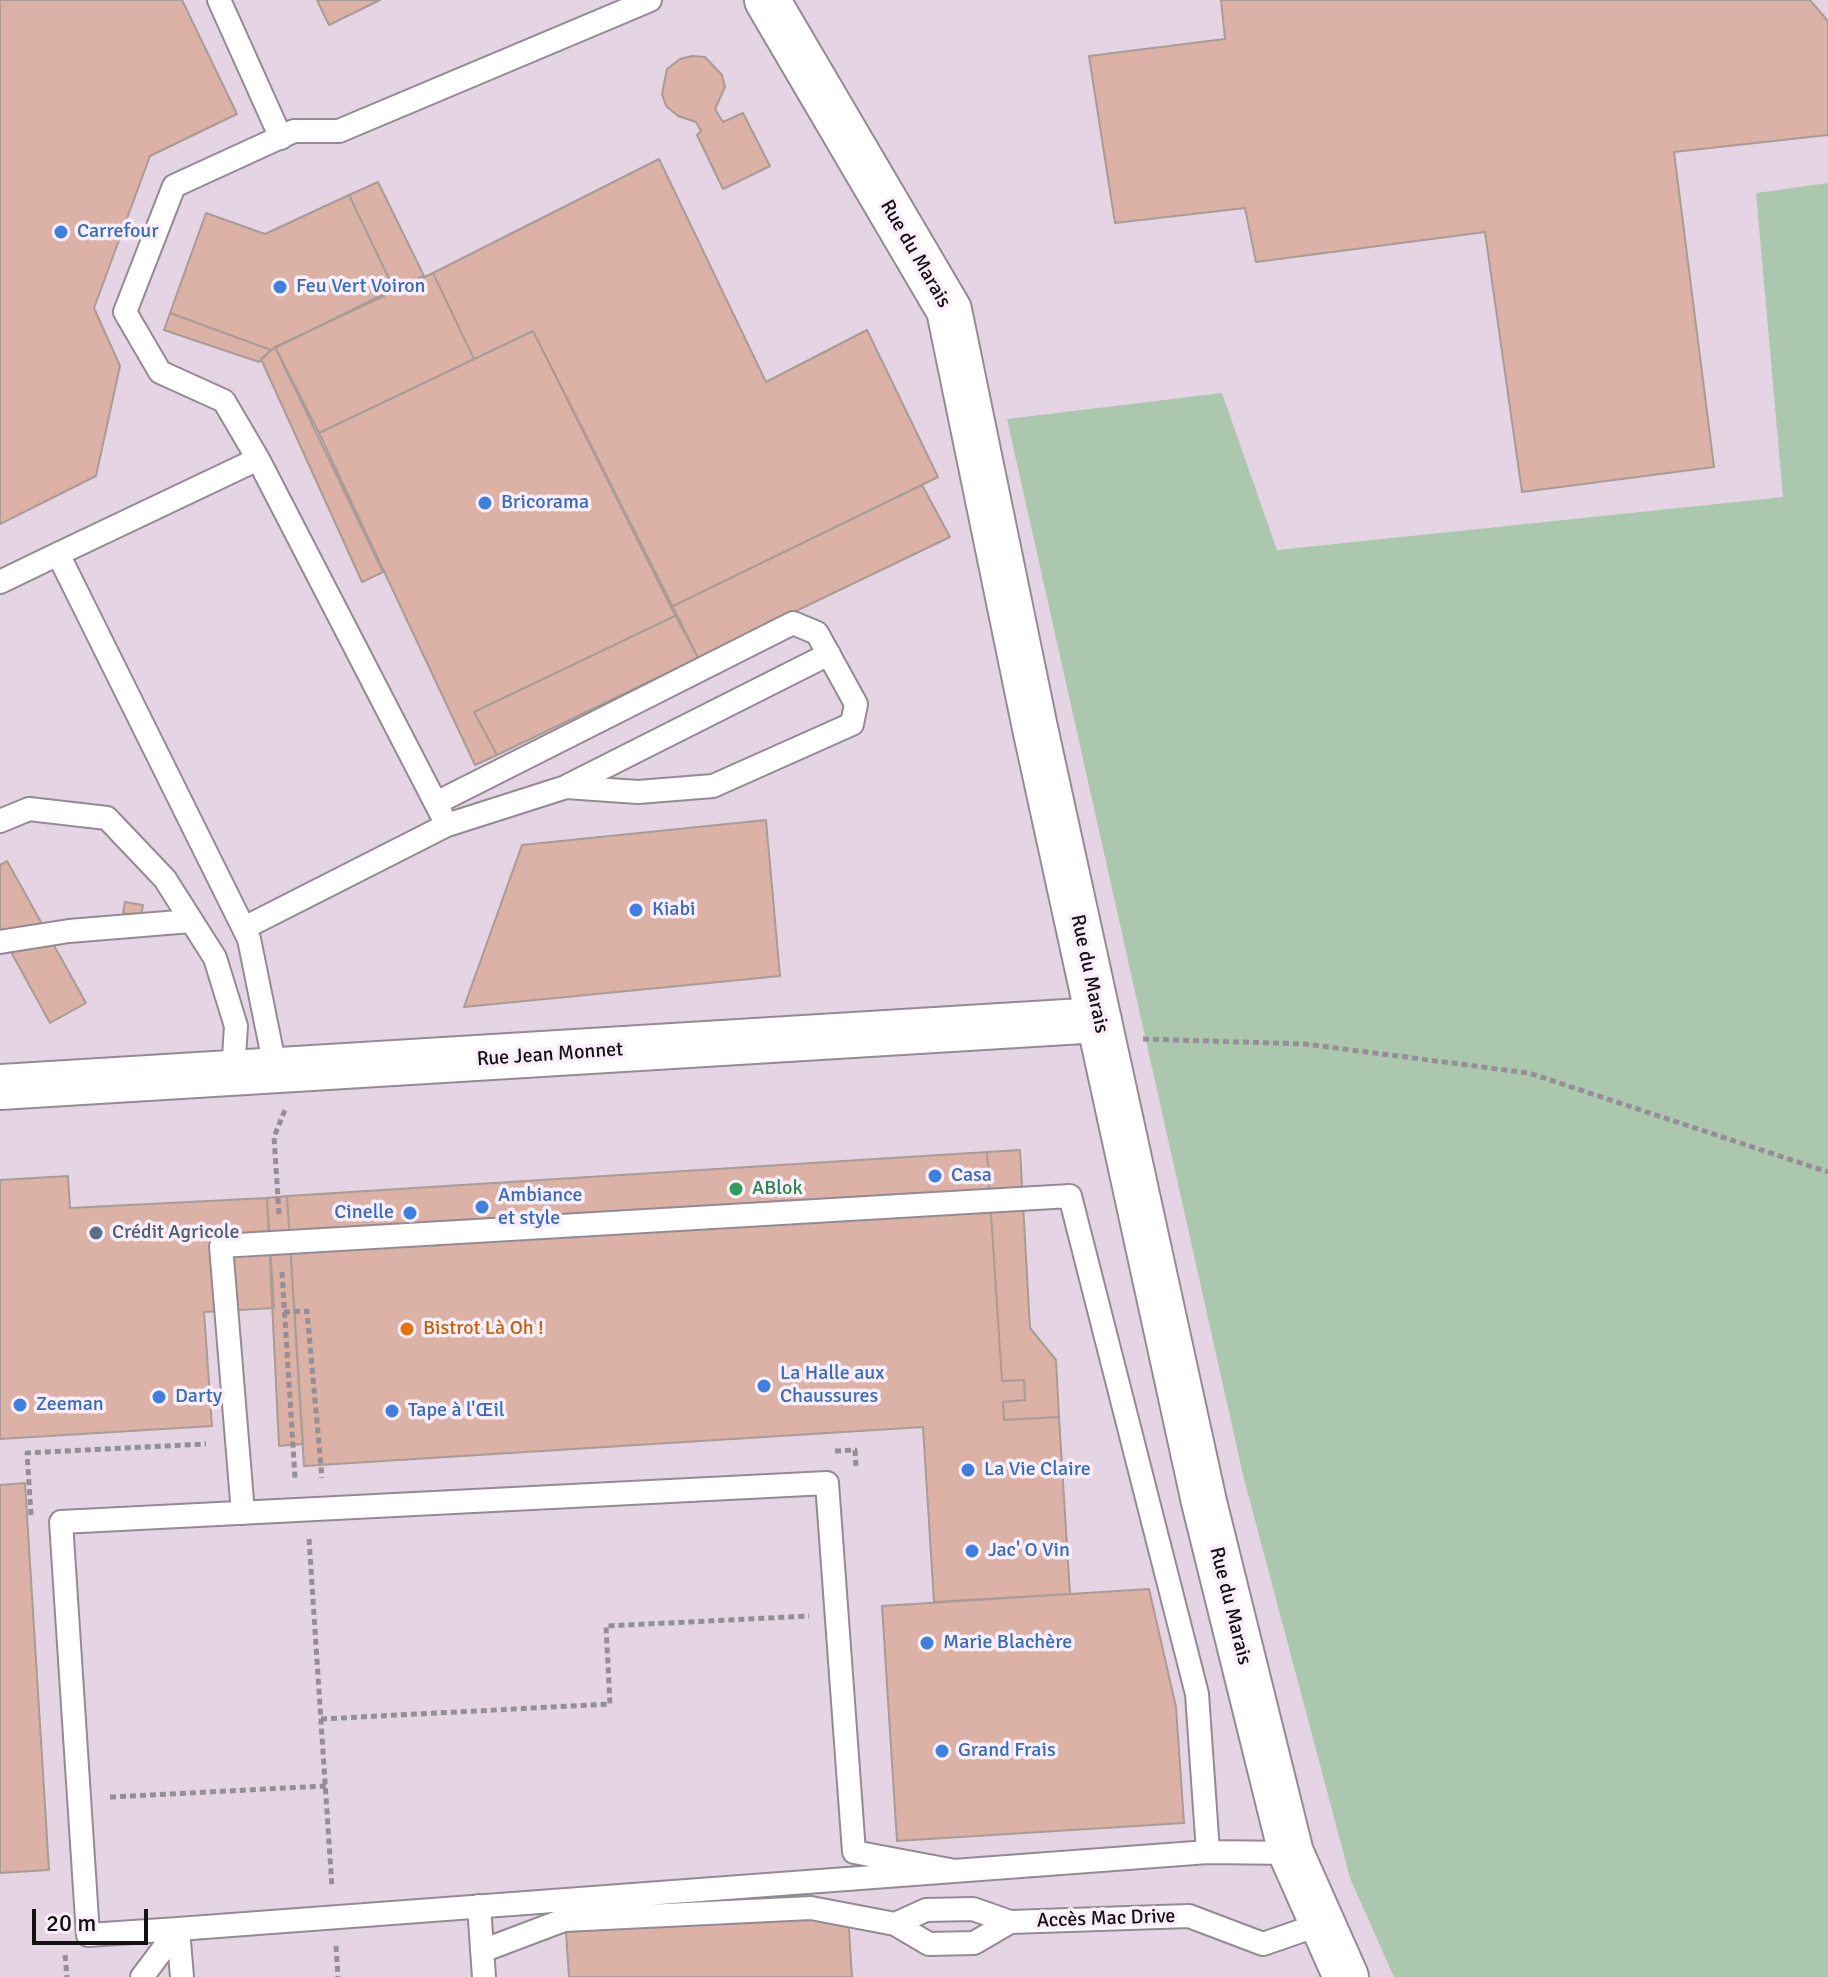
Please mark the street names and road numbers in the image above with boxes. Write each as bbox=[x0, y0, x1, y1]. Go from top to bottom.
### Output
street label: Rue du Marais bbox=[874, 196, 956, 312]
street label: Rue du Marais bbox=[1065, 912, 1113, 1036]
street label: Rue Jean Monnet bbox=[476, 1038, 624, 1072]
street label: Rue du Marais bbox=[1204, 1545, 1256, 1667]
street label: Accès Mac Drive bbox=[1036, 1905, 1176, 1933]

